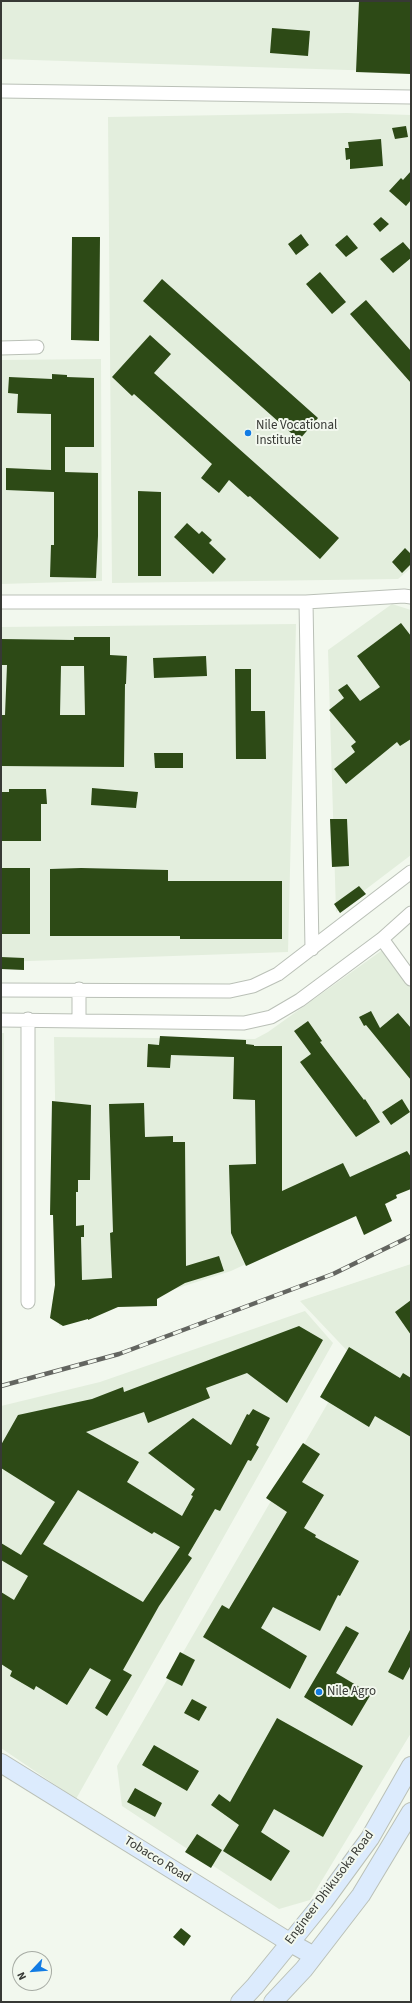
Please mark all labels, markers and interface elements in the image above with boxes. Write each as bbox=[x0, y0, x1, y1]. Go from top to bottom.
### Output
place label: Nile Vocational Institute bbox=[256, 418, 337, 449]
marker: Nile Vocational Institute bbox=[243, 428, 253, 438]
place label: Nile Agro bbox=[327, 1684, 376, 1700]
marker: Nile Agro bbox=[314, 1687, 324, 1697]
street label: Engineer Dhikusoka Road bbox=[282, 1828, 378, 1948]
street label: Tobacco Road bbox=[121, 1833, 193, 1887]
north arrow bbox=[12, 1951, 52, 1991]
text: N bbox=[13, 1969, 30, 1983]

